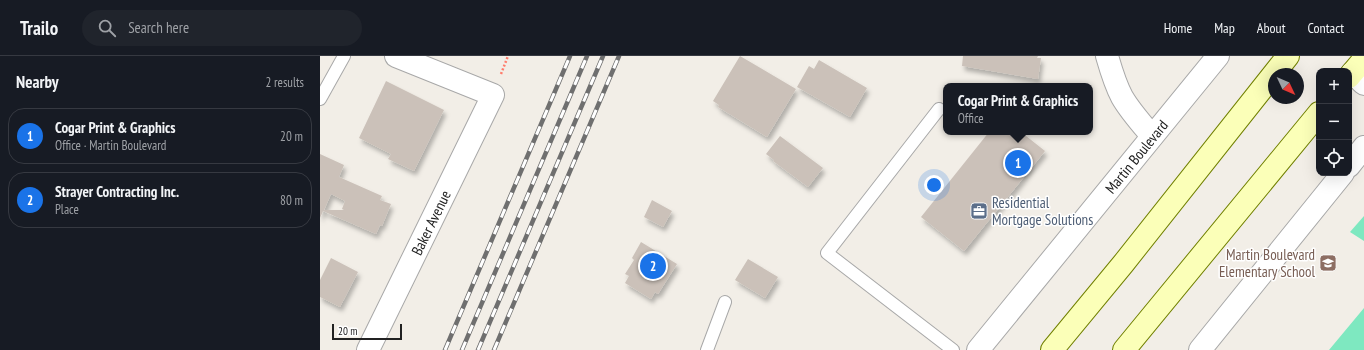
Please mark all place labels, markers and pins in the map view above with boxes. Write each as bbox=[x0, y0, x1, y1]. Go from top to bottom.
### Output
pin: 1 bbox=[1005, 148, 1031, 178]
place label: Residential Mortgage Solutions bbox=[992, 193, 1093, 229]
office icon: Residential Mortgage Solutions bbox=[969, 201, 989, 221]
place label: Martin Boulevard Elementary School bbox=[1219, 245, 1316, 281]
pin: 2 bbox=[640, 251, 666, 281]
school or university icon: Martin Boulevard Elementary School bbox=[1318, 253, 1338, 273]

